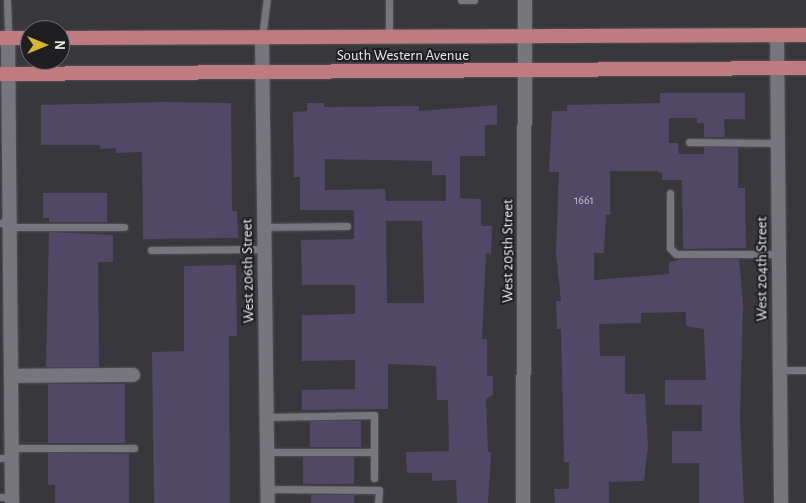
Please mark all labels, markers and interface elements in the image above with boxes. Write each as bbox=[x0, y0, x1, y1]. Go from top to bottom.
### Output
north arrow bbox=[20, 20, 70, 70]
text: N bbox=[52, 40, 66, 50]
street label: South Western Avenue bbox=[337, 47, 469, 65]
house number: 1661 bbox=[574, 194, 594, 208]
street label: West 205th Street bbox=[499, 199, 517, 303]
street label: West 204th Street bbox=[753, 217, 771, 321]
street label: West 206th Street bbox=[238, 219, 258, 323]

